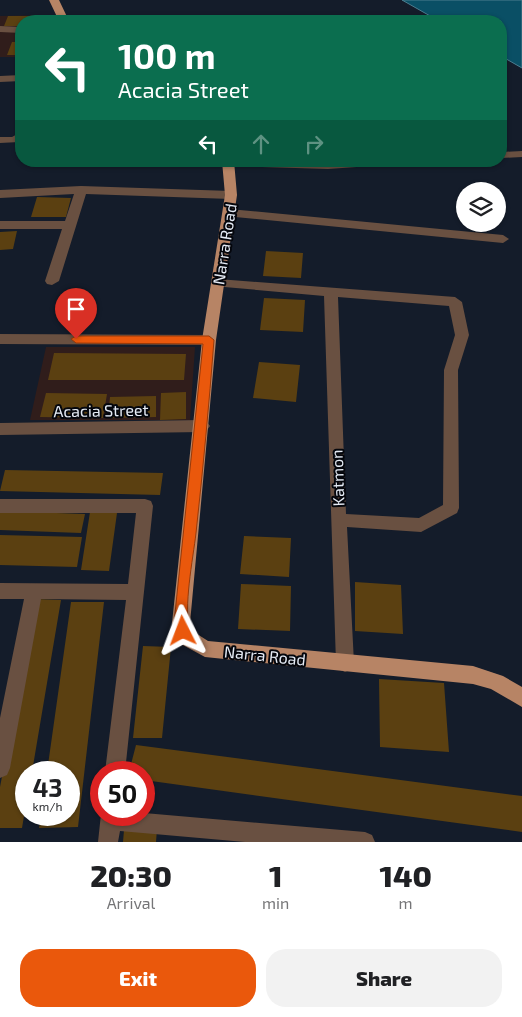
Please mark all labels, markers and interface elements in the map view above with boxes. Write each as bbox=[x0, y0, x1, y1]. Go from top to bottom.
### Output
text: 100 m bbox=[118, 34, 216, 76]
icon: left bbox=[35, 35, 100, 100]
text: Acacia Street bbox=[118, 76, 249, 102]
icon: left bbox=[194, 130, 222, 158]
icon: ahead bbox=[247, 130, 275, 158]
icon: right bbox=[300, 130, 328, 158]
map controls bbox=[456, 182, 506, 232]
button: layers bbox=[456, 182, 506, 232]
street label: Narra Road bbox=[208, 202, 240, 286]
pin bbox=[55, 288, 97, 339]
icon: arrive bbox=[62, 295, 90, 323]
street label: Acacia Street bbox=[53, 400, 149, 420]
street label: Katmon bbox=[327, 449, 347, 507]
position arrow bbox=[156, 604, 208, 656]
street label: Narra Road bbox=[223, 641, 307, 669]
speed limit sign: 50 bbox=[90, 761, 155, 826]
text: 43 bbox=[32, 772, 63, 802]
text: km/h bbox=[33, 799, 62, 813]
text: 20:30 bbox=[90, 857, 172, 893]
text: 1 bbox=[269, 857, 282, 893]
text: 140 bbox=[379, 857, 432, 893]
text: Arrival bbox=[107, 893, 155, 912]
text: min bbox=[262, 893, 289, 912]
text: m bbox=[399, 893, 413, 912]
button: Exit bbox=[20, 949, 256, 1007]
button: Share bbox=[266, 949, 502, 1007]

